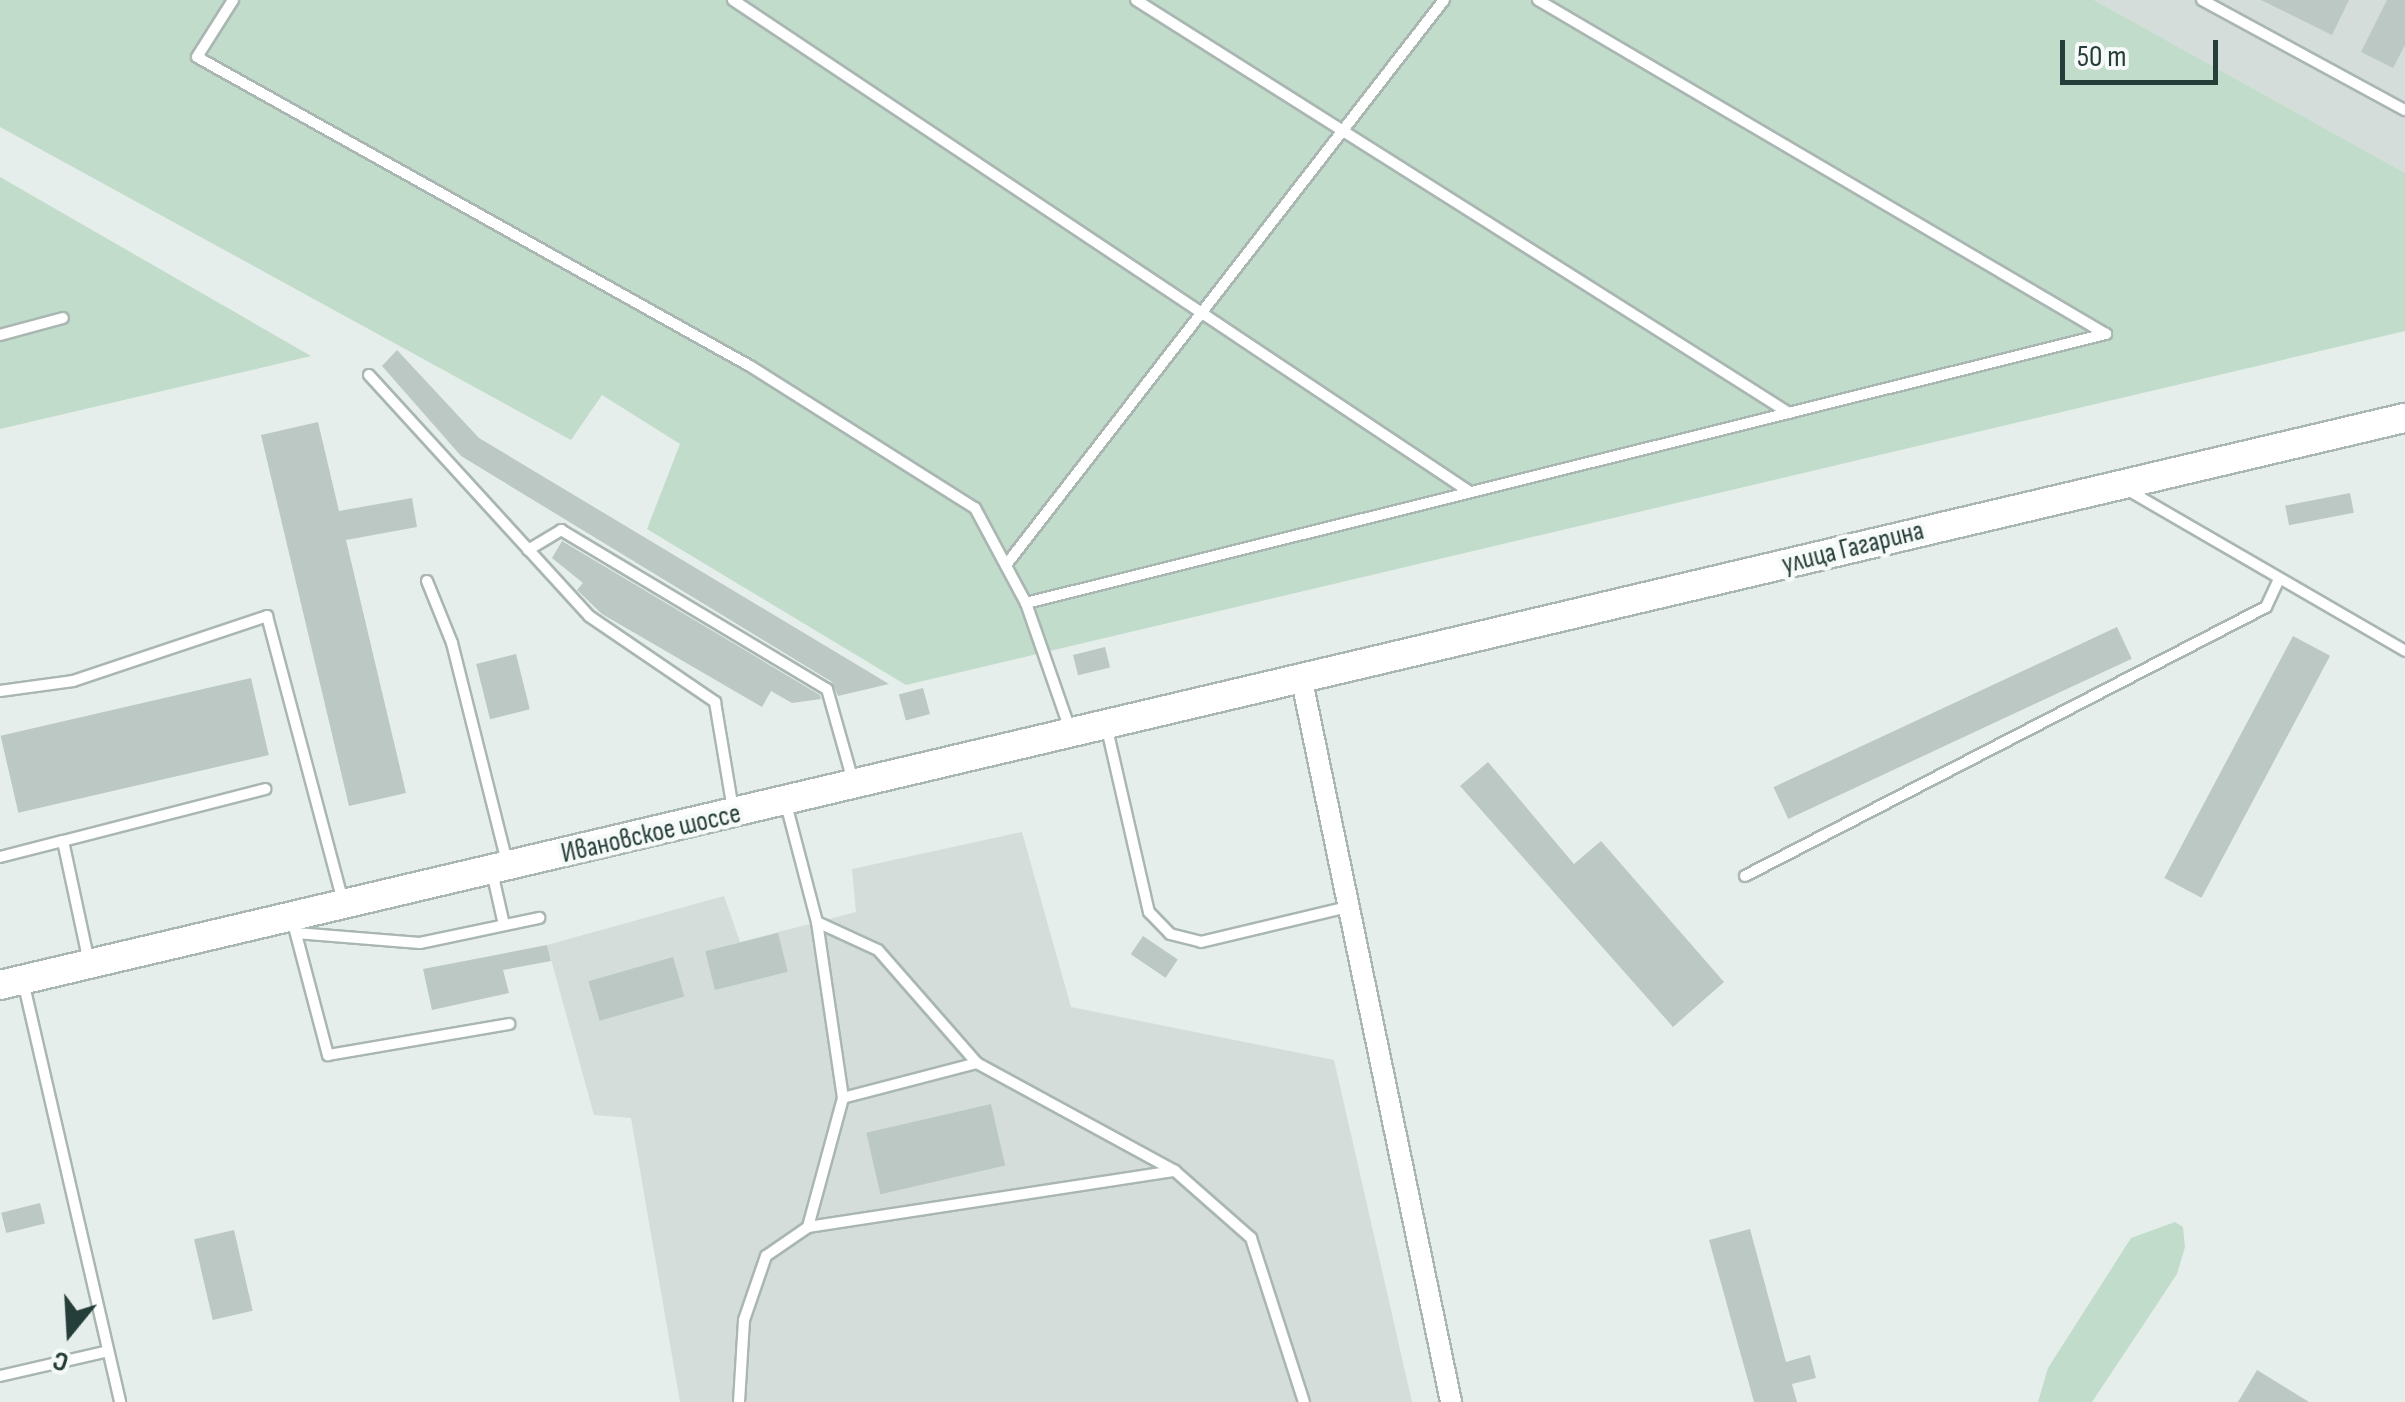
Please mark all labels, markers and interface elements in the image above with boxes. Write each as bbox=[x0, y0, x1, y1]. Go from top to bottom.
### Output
scale bar bbox=[2065, 20, 2222, 82]
text: 50 m bbox=[2077, 39, 2126, 75]
street label: улица Гагарина bbox=[1779, 514, 1927, 582]
street label: Ивановское шоссе bbox=[558, 797, 744, 871]
north arrow bbox=[20, 1282, 120, 1382]
text: С bbox=[49, 1343, 73, 1379]

